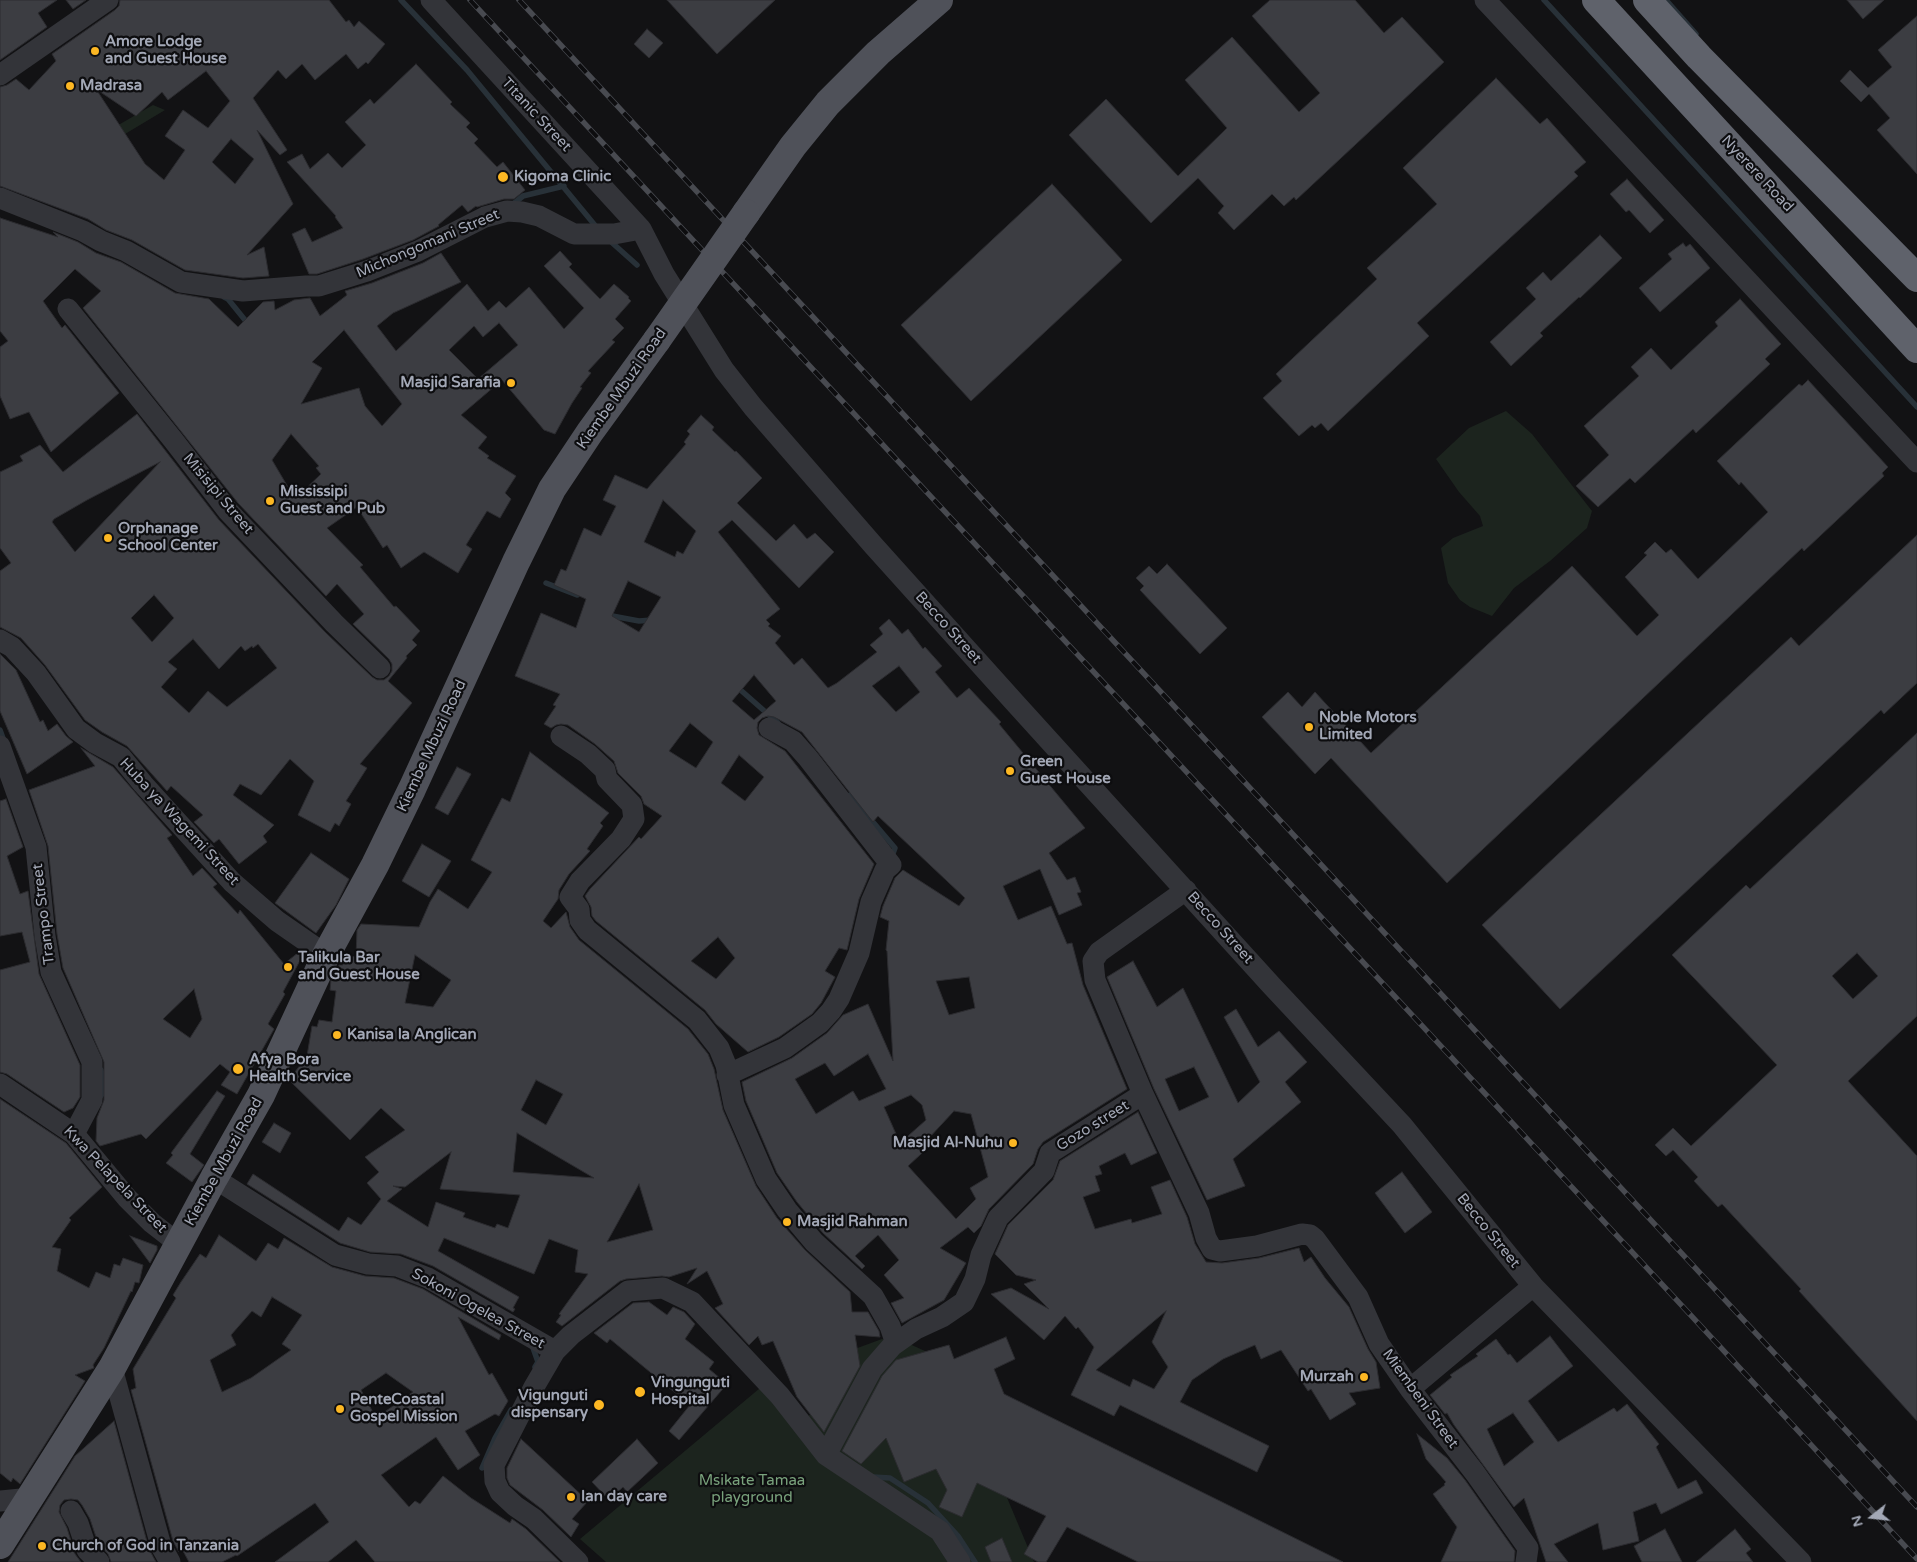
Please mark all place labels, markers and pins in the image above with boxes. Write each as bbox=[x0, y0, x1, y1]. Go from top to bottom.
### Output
place label: Amore Lodge and Guest House bbox=[105, 33, 227, 68]
marker: Amore Lodge and Guest House bbox=[89, 45, 101, 57]
place label: Madrasa bbox=[80, 77, 142, 95]
marker: Madrasa bbox=[64, 80, 76, 92]
place label: Kigoma Clinic bbox=[514, 168, 611, 186]
marker: Kigoma Clinic bbox=[496, 170, 510, 184]
place label: Masjid Sarafia bbox=[400, 374, 501, 392]
marker: Masjid Sarafia bbox=[505, 377, 517, 389]
place label: Mississipi Guest and Pub bbox=[280, 483, 385, 518]
marker: Mississipi Guest and Pub bbox=[264, 495, 276, 507]
place label: Orphanage School Center bbox=[118, 520, 218, 555]
marker: Orphanage School Center bbox=[102, 532, 114, 544]
place label: Noble Motors Limited bbox=[1319, 709, 1417, 744]
marker: Noble Motors Limited bbox=[1303, 721, 1315, 733]
place label: Green Guest House bbox=[1020, 753, 1111, 788]
marker: Green Guest House bbox=[1004, 765, 1016, 777]
place label: Talikula Bar and Guest House bbox=[298, 949, 420, 984]
marker: Talikula Bar and Guest House bbox=[282, 961, 294, 973]
place label: Kanisa la Anglican bbox=[347, 1026, 477, 1044]
marker: Kanisa la Anglican bbox=[331, 1029, 343, 1041]
place label: Afya Bora Health Service bbox=[249, 1051, 351, 1086]
marker: Afya Bora Health Service bbox=[231, 1062, 245, 1076]
place label: Masjid Al-Nuhu bbox=[893, 1134, 1003, 1152]
marker: Masjid Al-Nuhu bbox=[1007, 1137, 1019, 1149]
place label: Masjid Rahman bbox=[797, 1213, 908, 1231]
marker: Masjid Rahman bbox=[781, 1216, 793, 1228]
place label: Murzah bbox=[1300, 1368, 1354, 1386]
marker: Murzah bbox=[1358, 1371, 1370, 1383]
place label: Vingunguti Hospital bbox=[651, 1374, 730, 1409]
marker: Vingunguti Hospital bbox=[633, 1385, 647, 1399]
place label: Vigunguti dispensary bbox=[511, 1387, 588, 1422]
place label: PenteCoastal Gospel Mission bbox=[350, 1391, 458, 1426]
marker: Vigunguti dispensary bbox=[592, 1398, 606, 1412]
marker: PenteCoastal Gospel Mission bbox=[334, 1403, 346, 1415]
place label: Ian day care bbox=[581, 1488, 667, 1506]
marker: Ian day care bbox=[565, 1491, 577, 1503]
place label: Church of God in Tanzania bbox=[52, 1537, 239, 1555]
marker: Church of God in Tanzania bbox=[36, 1540, 48, 1552]

